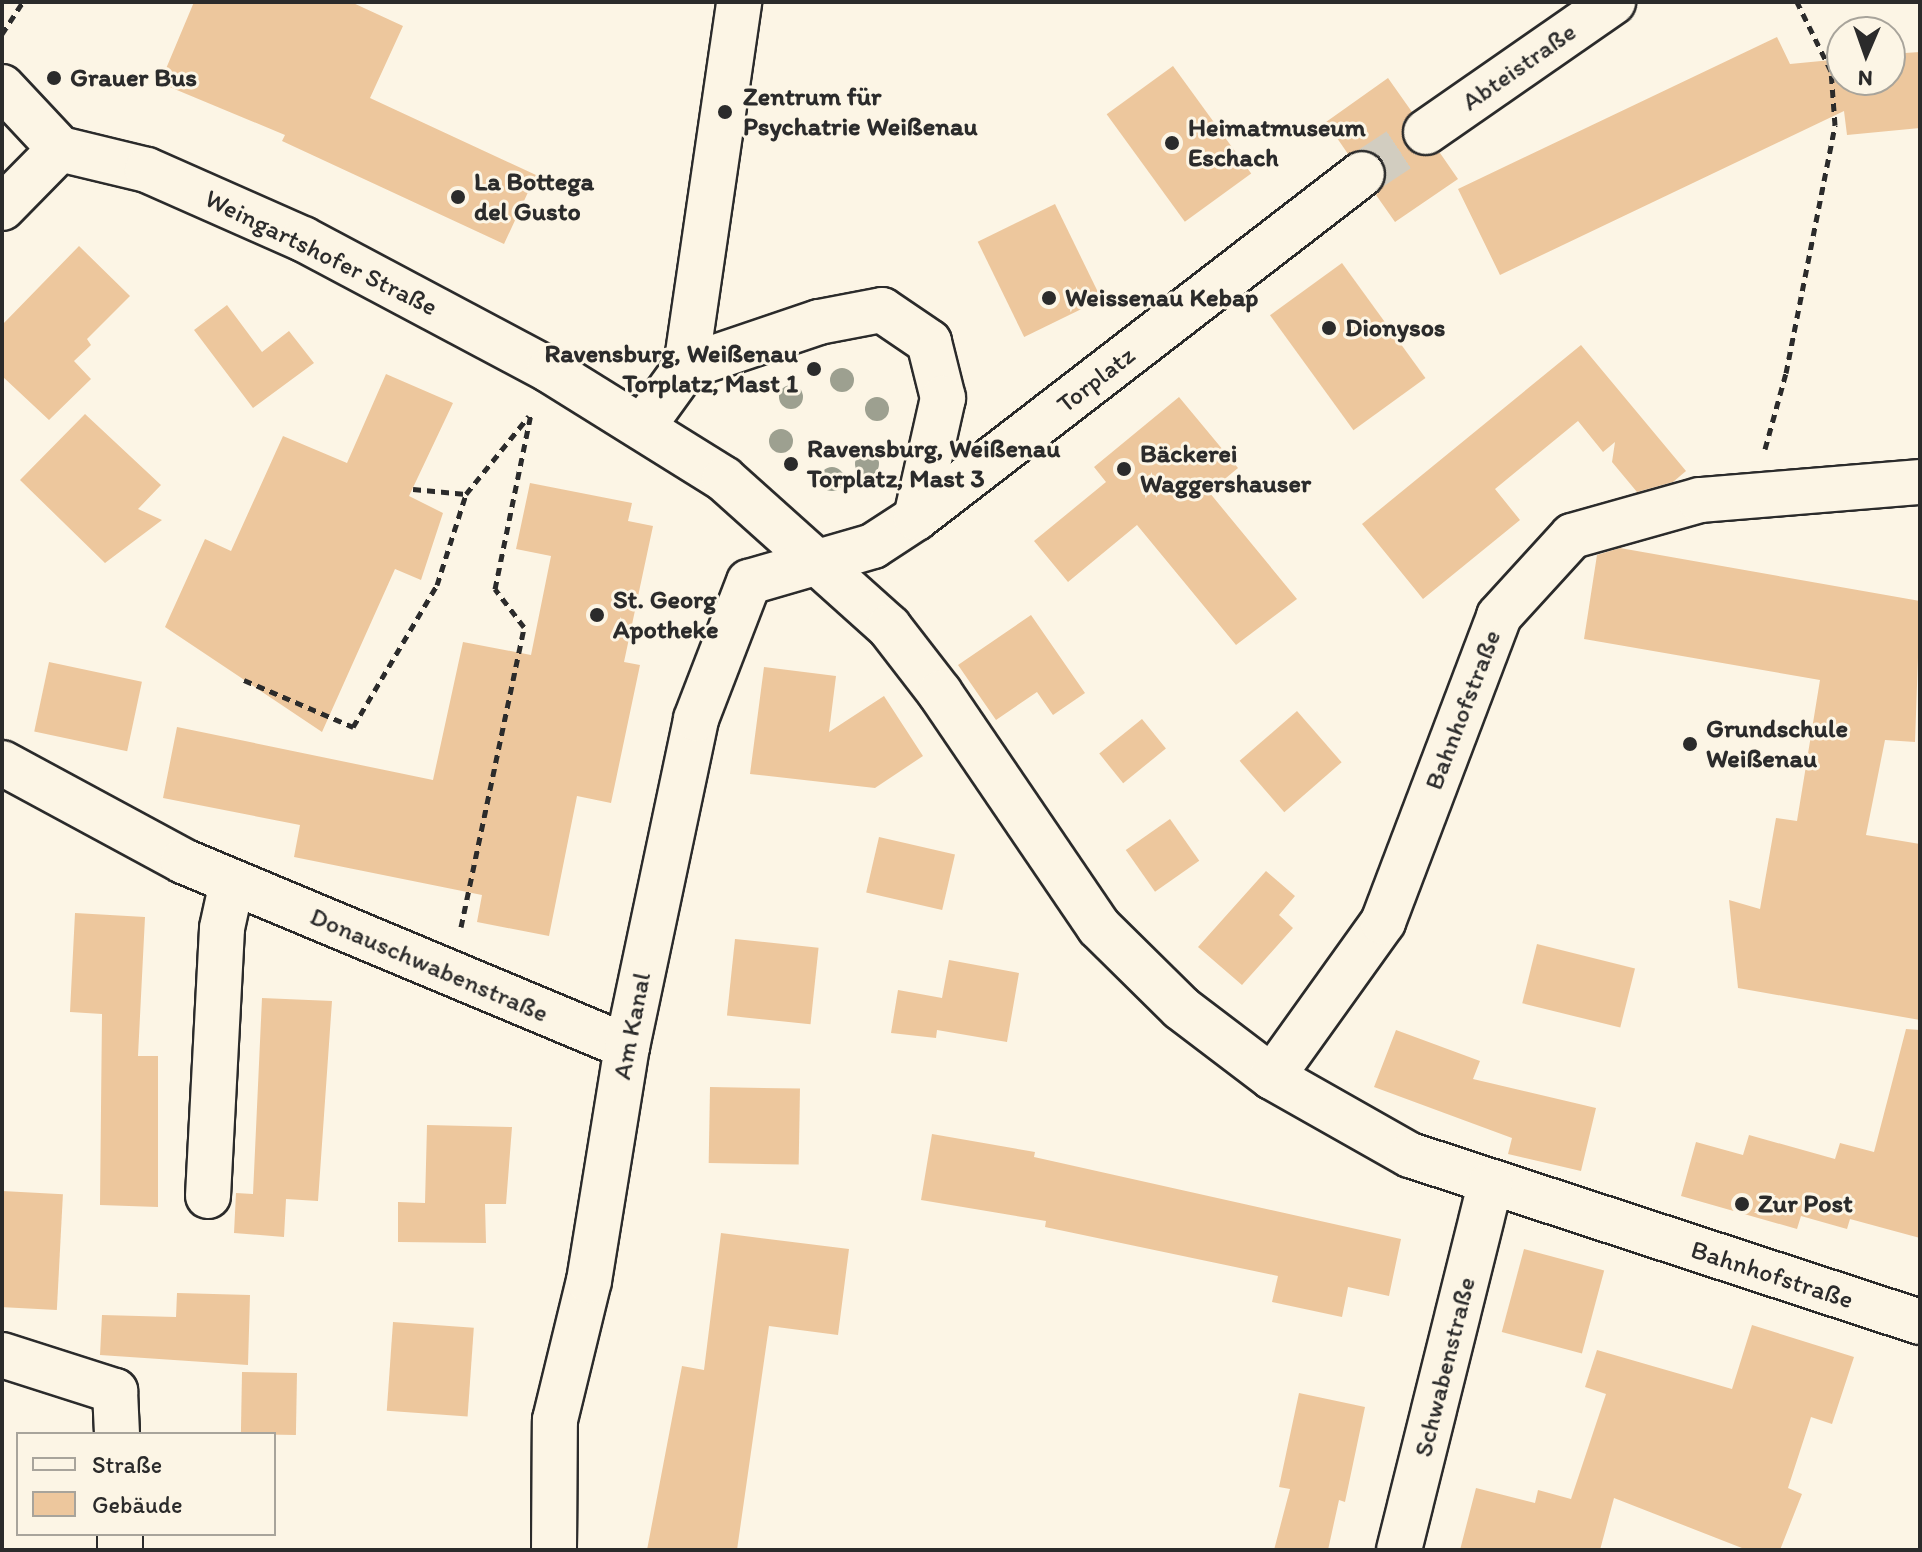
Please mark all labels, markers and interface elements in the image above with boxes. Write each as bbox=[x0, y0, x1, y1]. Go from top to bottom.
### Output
street label: Abteistraße bbox=[1456, 16, 1582, 118]
north arrow bbox=[1826, 16, 1906, 96]
place label: Grauer Bus bbox=[70, 62, 197, 94]
text: N bbox=[1857, 65, 1873, 92]
marker: Grauer Bus bbox=[45, 69, 63, 87]
place label: Zentrum für Psychatrie Weißenau bbox=[743, 81, 978, 142]
marker: Zentrum für Psychatrie Weißenau bbox=[714, 101, 736, 123]
place label: Heimatmuseum Eschach bbox=[1188, 112, 1366, 174]
marker: Heimatmuseum Eschach bbox=[1163, 134, 1181, 152]
place label: La Bottega del Gusto bbox=[474, 166, 594, 228]
street label: Weingartshofer Straße bbox=[200, 183, 442, 323]
marker: La Bottega del Gusto bbox=[449, 188, 467, 206]
place label: Weissenau Kebap bbox=[1065, 282, 1257, 314]
marker: Weissenau Kebap bbox=[1040, 289, 1058, 307]
place label: Dionysos bbox=[1345, 312, 1445, 344]
marker: Dionysos bbox=[1320, 319, 1338, 337]
place label: Ravensburg, Weißenau Torplatz, Mast 1 bbox=[545, 338, 798, 400]
street label: Torplatz bbox=[1051, 340, 1141, 420]
marker: Ravensburg, Weißenau Torplatz, Mast 1 bbox=[805, 360, 823, 378]
place label: Ravensburg, Weißenau Torplatz, Mast 3 bbox=[807, 433, 1060, 494]
place label: Bäckerei Waggershauser bbox=[1140, 438, 1311, 500]
marker: Ravensburg, Weißenau Torplatz, Mast 3 bbox=[782, 455, 800, 473]
marker: Bäckerei Waggershauser bbox=[1115, 460, 1133, 478]
place label: St. Georg Apotheke bbox=[613, 584, 719, 646]
marker: St. Georg Apotheke bbox=[588, 606, 606, 624]
street label: Bahnhofstraße bbox=[1418, 626, 1508, 794]
place label: Grundschule Weißenau bbox=[1706, 713, 1848, 774]
marker: Grundschule Weißenau bbox=[1681, 735, 1699, 753]
street label: Donauschwabenstraße bbox=[305, 901, 553, 1029]
street label: Am Kanal bbox=[606, 969, 658, 1083]
place label: Zur Post bbox=[1758, 1188, 1852, 1220]
marker: Zur Post bbox=[1733, 1195, 1751, 1213]
street label: Bahnhofstraße bbox=[1687, 1234, 1857, 1316]
street label: Schwabenstraße bbox=[1408, 1274, 1482, 1460]
legend bbox=[16, 1432, 276, 1536]
text: Straße bbox=[92, 1450, 162, 1479]
text: Gebäude bbox=[92, 1490, 183, 1519]

